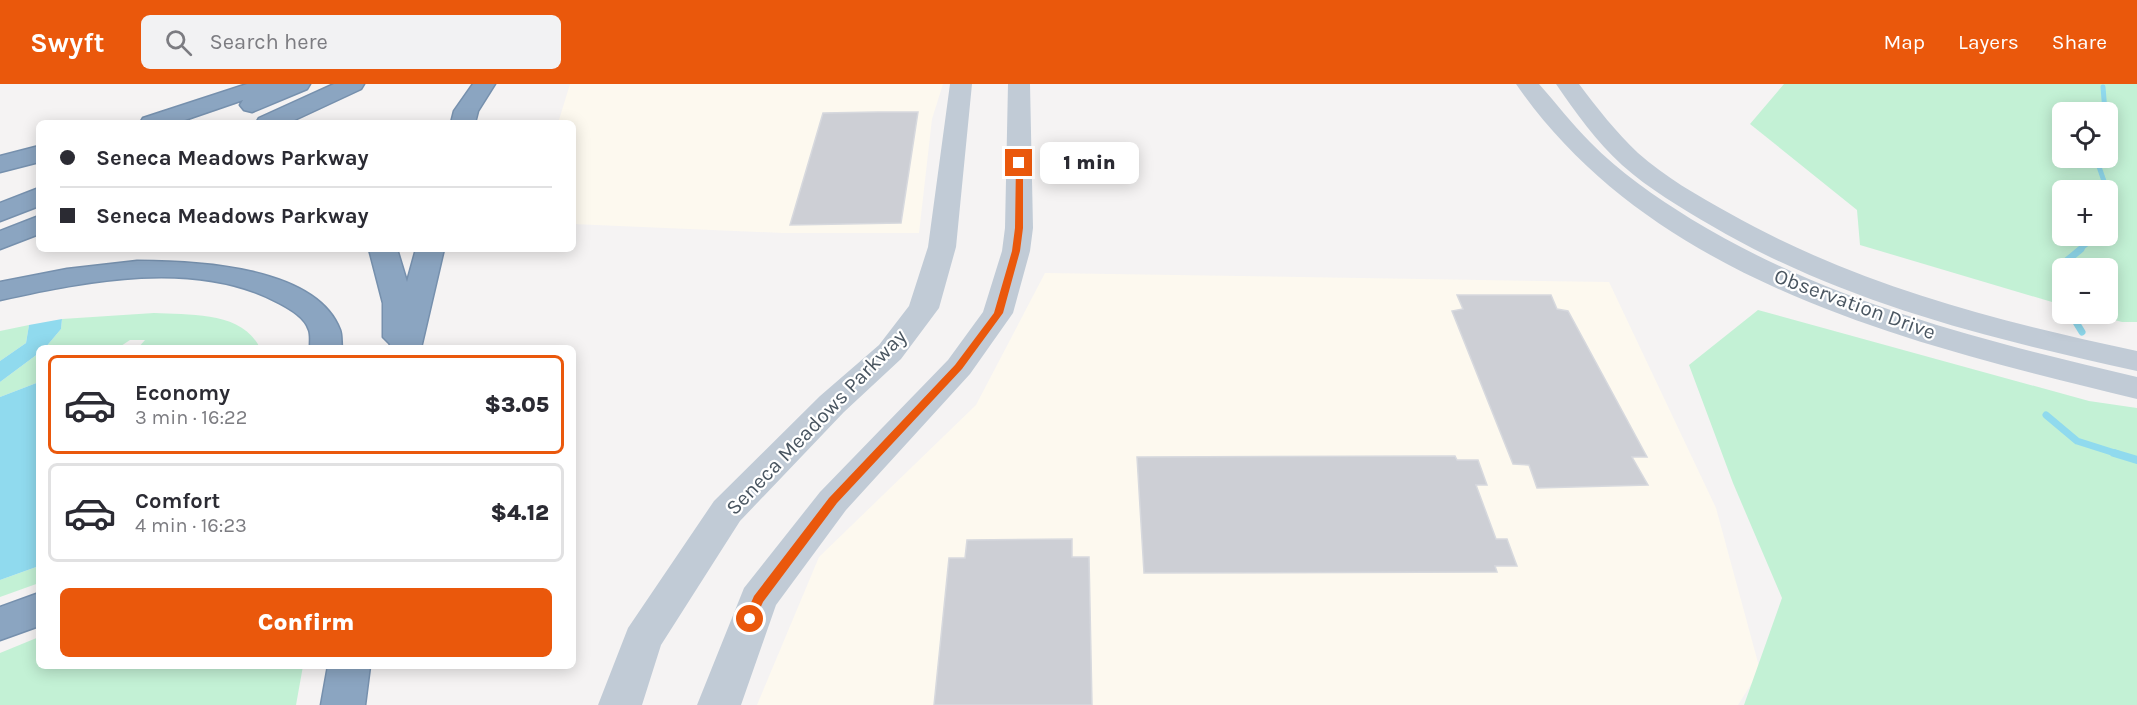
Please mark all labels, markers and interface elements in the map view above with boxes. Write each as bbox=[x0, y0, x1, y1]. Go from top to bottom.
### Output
search box bbox=[141, 15, 561, 69]
text: Swyft bbox=[30, 26, 105, 59]
icon: search bbox=[162, 26, 195, 59]
text: Search here bbox=[210, 29, 328, 55]
text: Map bbox=[1883, 30, 1925, 54]
text: Layers bbox=[1958, 30, 2019, 54]
text: Share bbox=[2052, 30, 2107, 54]
map controls bbox=[2052, 102, 2118, 324]
button: locate bbox=[2052, 102, 2118, 168]
callout: 1 min bbox=[1040, 142, 1139, 184]
text: Seneca Meadows Parkway bbox=[96, 145, 369, 171]
route end bbox=[1005, 149, 1032, 176]
text: 1 min bbox=[1063, 151, 1116, 174]
button: + bbox=[2052, 180, 2118, 246]
text: Seneca Meadows Parkway bbox=[96, 203, 369, 229]
button: − bbox=[2052, 258, 2118, 324]
street label: Observation Drive bbox=[1771, 264, 1939, 344]
street label: Seneca Meadows Parkway bbox=[721, 324, 911, 520]
icon: car bbox=[63, 378, 117, 432]
text: Economy bbox=[135, 380, 230, 406]
text: $3.05 bbox=[484, 392, 549, 418]
text: 3 min · 16:22 bbox=[135, 406, 247, 429]
icon: car bbox=[63, 486, 117, 540]
text: Comfort bbox=[135, 488, 220, 514]
text: $4.12 bbox=[491, 500, 549, 526]
text: 4 min · 16:23 bbox=[135, 514, 247, 537]
button: Confirm bbox=[60, 588, 552, 657]
route start bbox=[736, 605, 763, 632]

